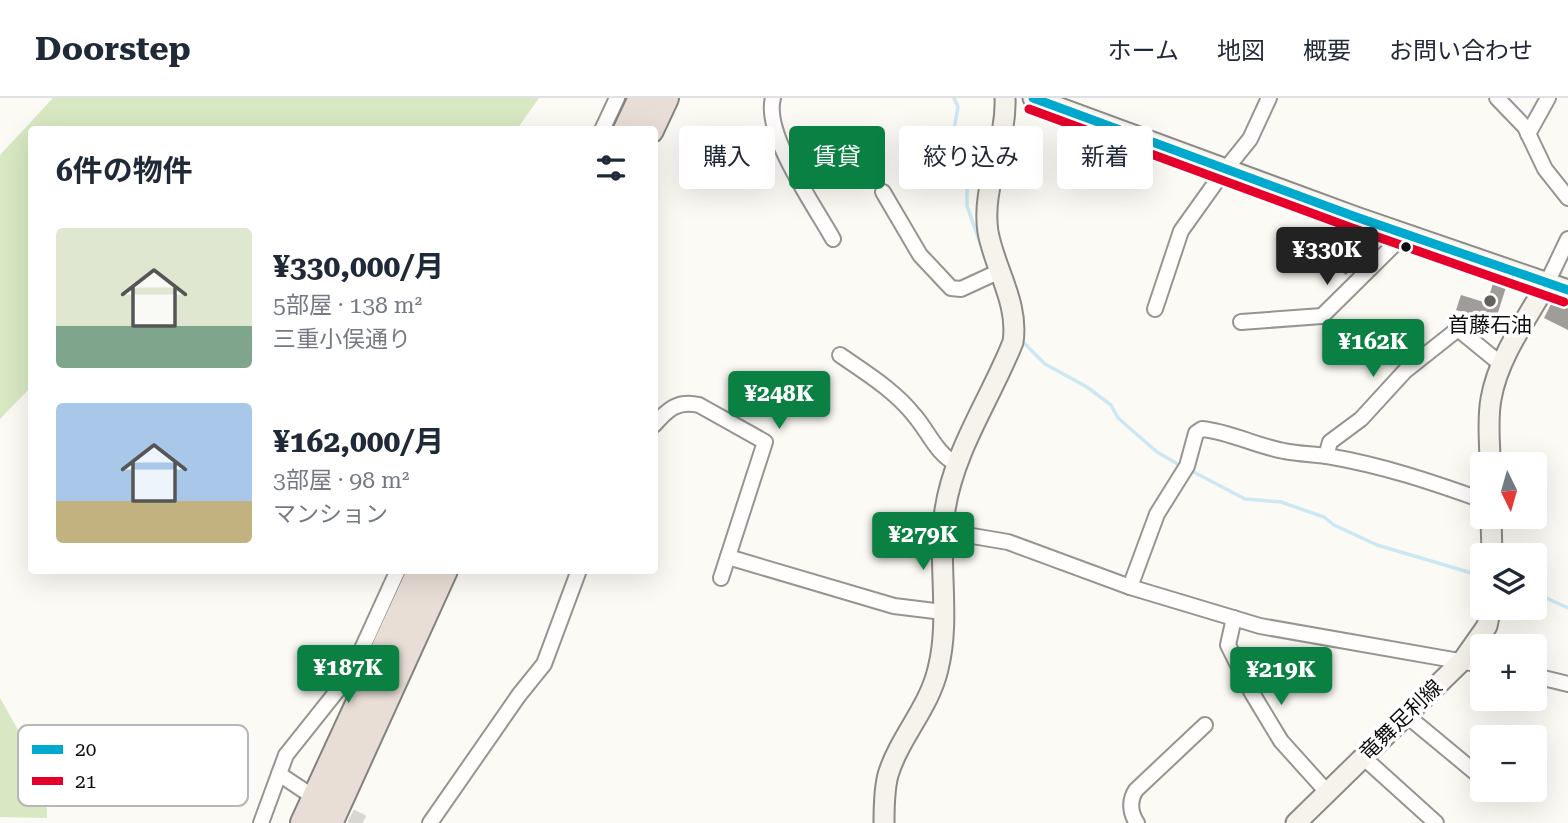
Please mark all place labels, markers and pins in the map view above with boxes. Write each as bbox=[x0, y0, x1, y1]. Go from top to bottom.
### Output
pin: ¥330K bbox=[1278, 228, 1376, 287]
unlabelled marker bbox=[1399, 240, 1413, 254]
marker: 首藤石油 bbox=[1482, 293, 1498, 309]
place label: 首藤石油 bbox=[1448, 313, 1532, 337]
pin: ¥162K bbox=[1324, 320, 1422, 379]
pin: ¥248K bbox=[730, 372, 828, 431]
pin: ¥279K bbox=[874, 512, 972, 572]
pin: ¥187K bbox=[299, 646, 397, 705]
pin: ¥219K bbox=[1232, 648, 1330, 707]

